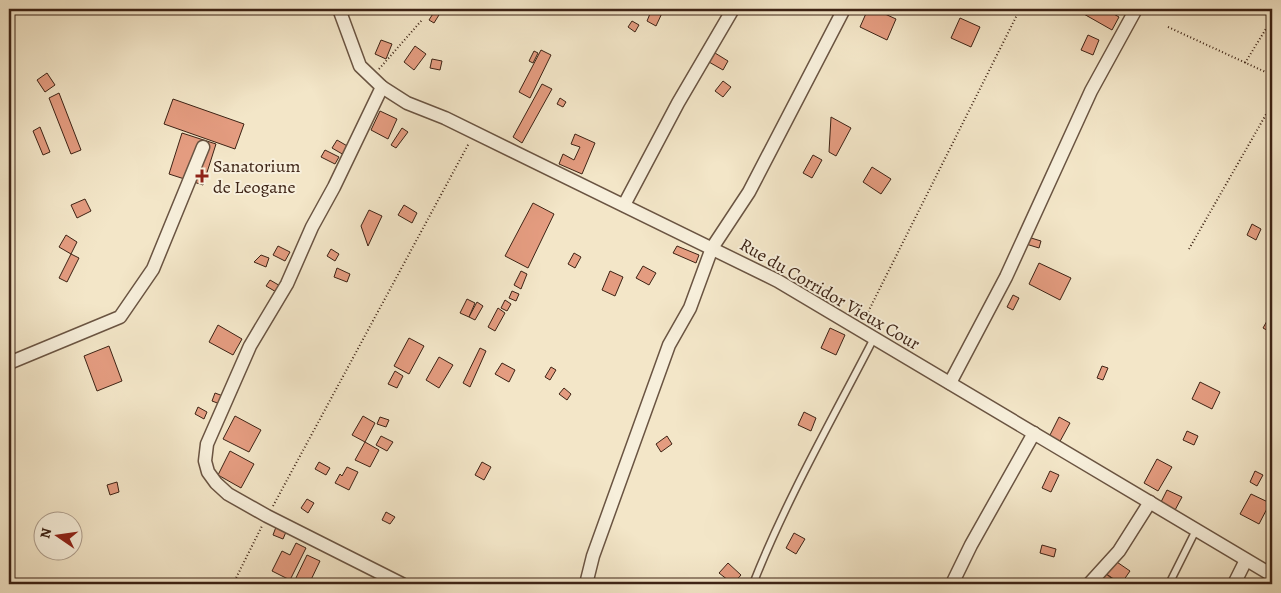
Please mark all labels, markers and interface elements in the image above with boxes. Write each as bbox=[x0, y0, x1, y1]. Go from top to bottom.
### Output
place label: Sanatorium de Leogane bbox=[213, 154, 300, 199]
marker: Sanatorium de Leogane bbox=[195, 169, 209, 183]
street label: Rue du Corridor Vieux Cour bbox=[736, 233, 925, 356]
north arrow bbox=[32, 510, 82, 560]
text: N bbox=[35, 526, 56, 540]

